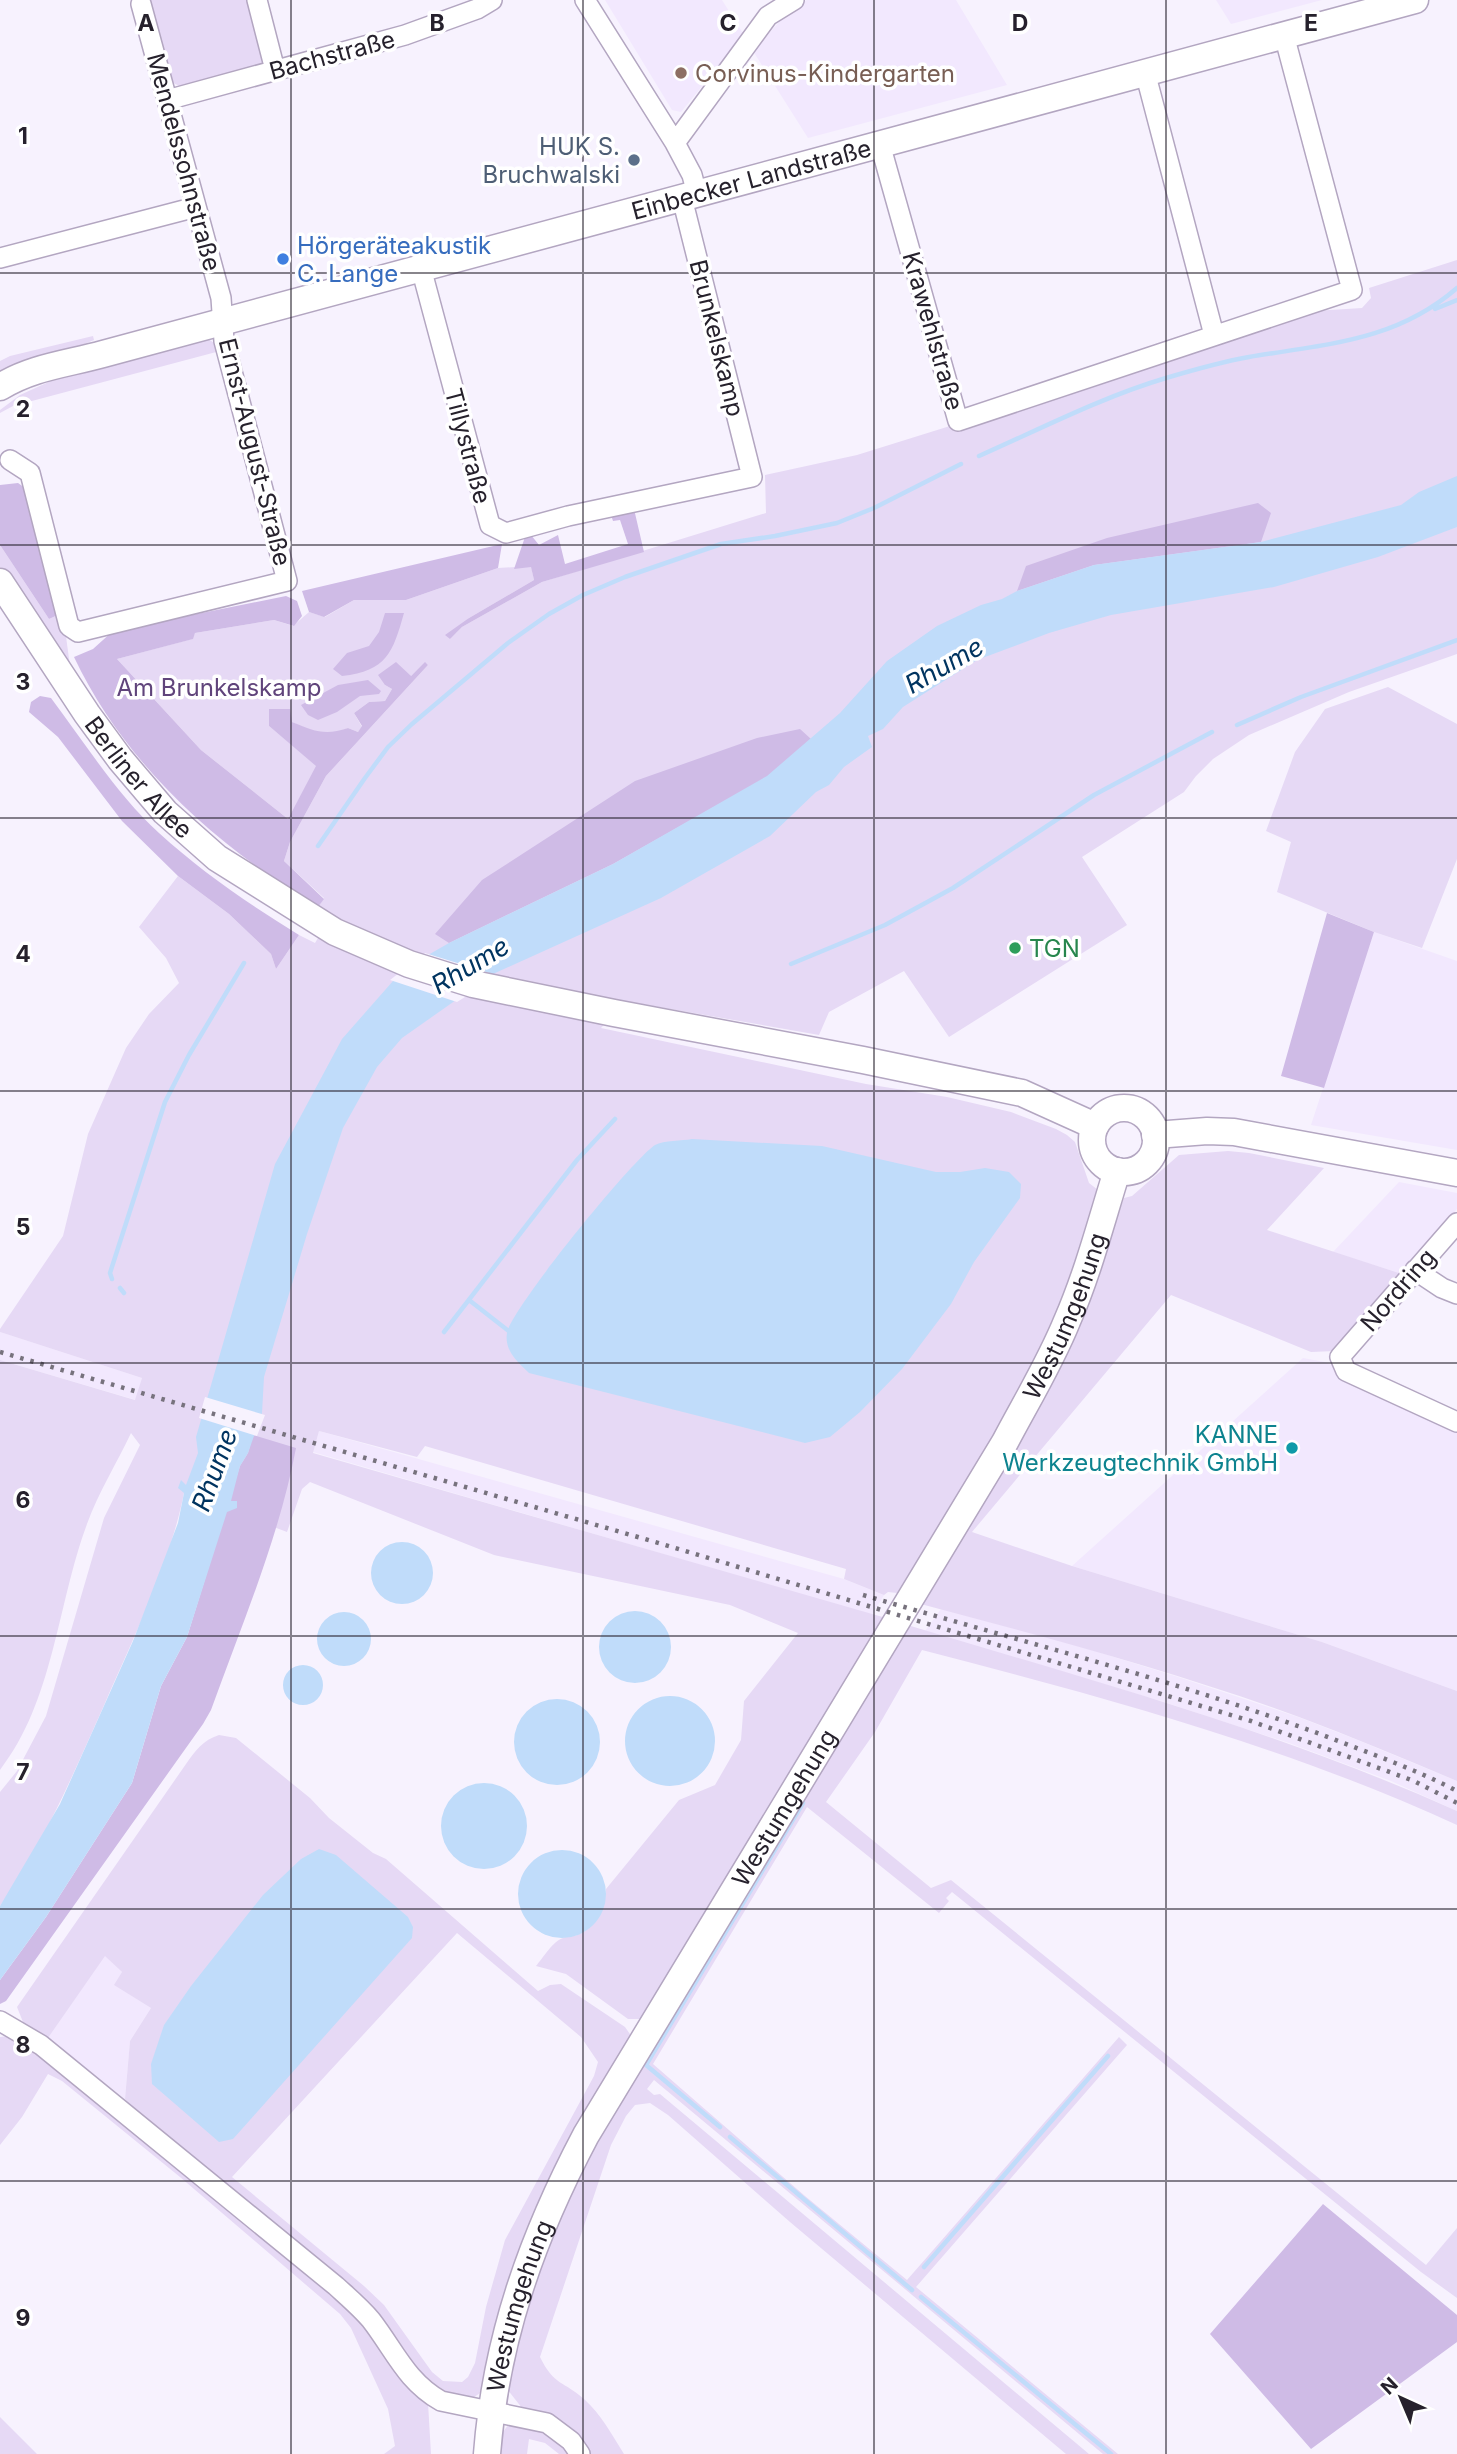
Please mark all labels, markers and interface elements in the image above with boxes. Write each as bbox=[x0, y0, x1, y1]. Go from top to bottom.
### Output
text: A bbox=[137, 9, 155, 37]
text: B bbox=[429, 9, 445, 37]
text: C bbox=[719, 9, 737, 37]
text: D bbox=[1012, 9, 1028, 37]
text: E bbox=[1304, 9, 1318, 37]
street label: Bachstraße bbox=[266, 24, 398, 86]
street label: Mendelssohnstraße bbox=[141, 50, 227, 274]
place label: Corvinus-Kindergarten bbox=[695, 59, 955, 88]
marker: Corvinus-Kindergarten bbox=[673, 65, 689, 81]
text: 1 bbox=[18, 122, 28, 150]
place label: HUK S. Bruchwalski bbox=[483, 132, 620, 189]
street label: Einbecker Landstraße bbox=[628, 133, 874, 225]
marker: HUK S. Bruchwalski bbox=[626, 152, 642, 168]
place label: Hörgeräteakustik C. Lange bbox=[297, 231, 491, 288]
street label: Krawehlstraße bbox=[897, 248, 969, 414]
marker: Hörgeräteakustik C. Lange bbox=[275, 251, 291, 267]
street label: Brunkelskamp bbox=[684, 257, 750, 419]
street label: Ernst-August-Straße bbox=[213, 335, 297, 569]
street label: Tillystraße bbox=[439, 385, 497, 507]
text: 2 bbox=[16, 395, 30, 423]
water label: Rhume bbox=[899, 630, 989, 700]
text: 3 bbox=[16, 668, 30, 696]
park label: Am Brunkelskamp bbox=[117, 673, 321, 702]
street label: Berliner Allee bbox=[79, 711, 199, 844]
water label: Rhume bbox=[425, 930, 515, 1000]
place label: TGN bbox=[1029, 934, 1080, 963]
text: 4 bbox=[15, 940, 31, 968]
marker: TGN bbox=[1007, 940, 1023, 956]
text: 5 bbox=[16, 1213, 30, 1241]
street label: Westumgehung bbox=[1016, 1229, 1112, 1404]
street label: Nordring bbox=[1354, 1243, 1442, 1337]
place label: KANNE Werkzeugtechnik GmbH bbox=[1002, 1420, 1278, 1477]
water label: Rhume bbox=[185, 1425, 243, 1515]
marker: KANNE Werkzeugtechnik GmbH bbox=[1284, 1440, 1300, 1456]
text: 6 bbox=[16, 1486, 30, 1514]
street label: Westumgehung bbox=[725, 1724, 842, 1891]
text: 7 bbox=[16, 1758, 30, 1786]
text: 8 bbox=[16, 2031, 30, 2059]
street label: Westumgehung bbox=[480, 2216, 558, 2394]
text: 9 bbox=[16, 2304, 30, 2332]
north arrow bbox=[1366, 2363, 1436, 2433]
text: N bbox=[1376, 2373, 1403, 2399]

